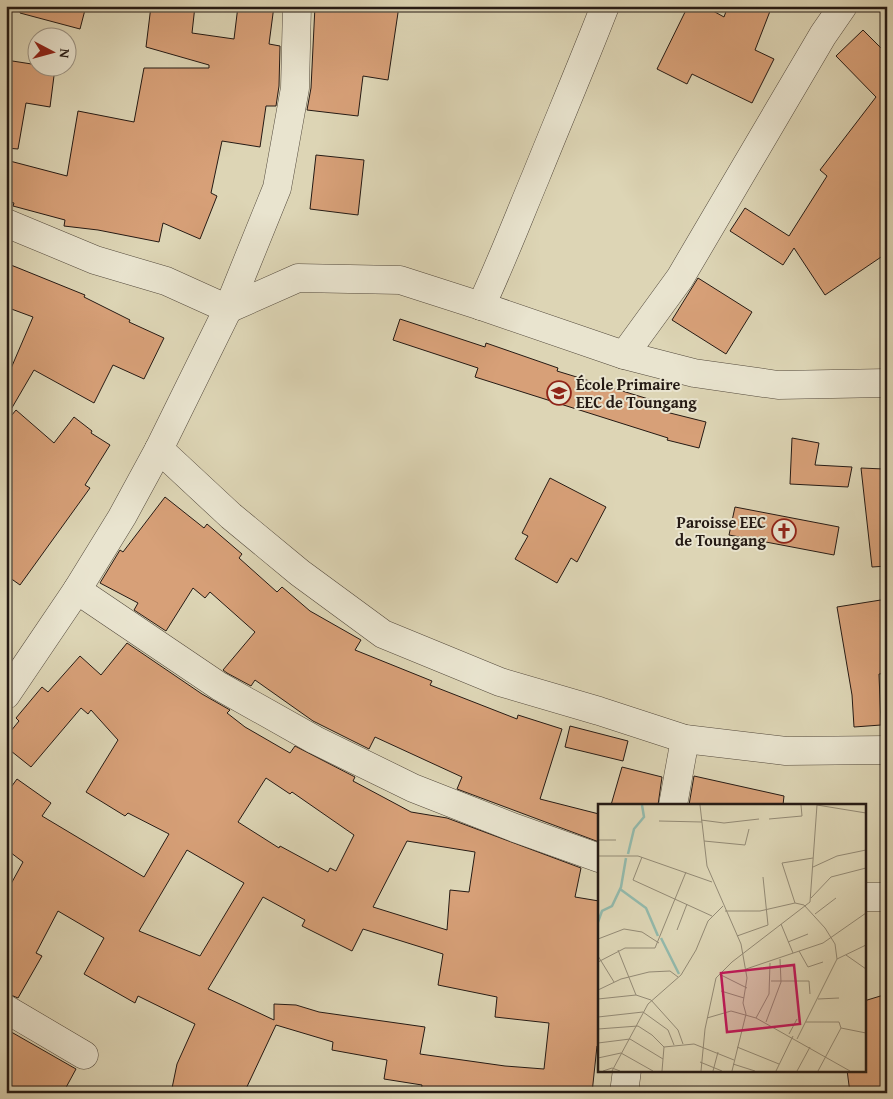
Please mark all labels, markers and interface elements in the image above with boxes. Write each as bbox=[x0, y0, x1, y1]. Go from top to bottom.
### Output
north arrow bbox=[28, 28, 78, 78]
text: N bbox=[54, 48, 75, 60]
place label: École Primaire EEC de Toungang bbox=[576, 372, 697, 414]
school or university icon: École Primaire EEC de Toungang bbox=[546, 380, 572, 406]
place label: Paroisse EEC de Toungang bbox=[675, 510, 767, 552]
church icon: Paroisse EEC de Toungang bbox=[771, 518, 797, 544]
inset map bbox=[598, 804, 866, 1072]

